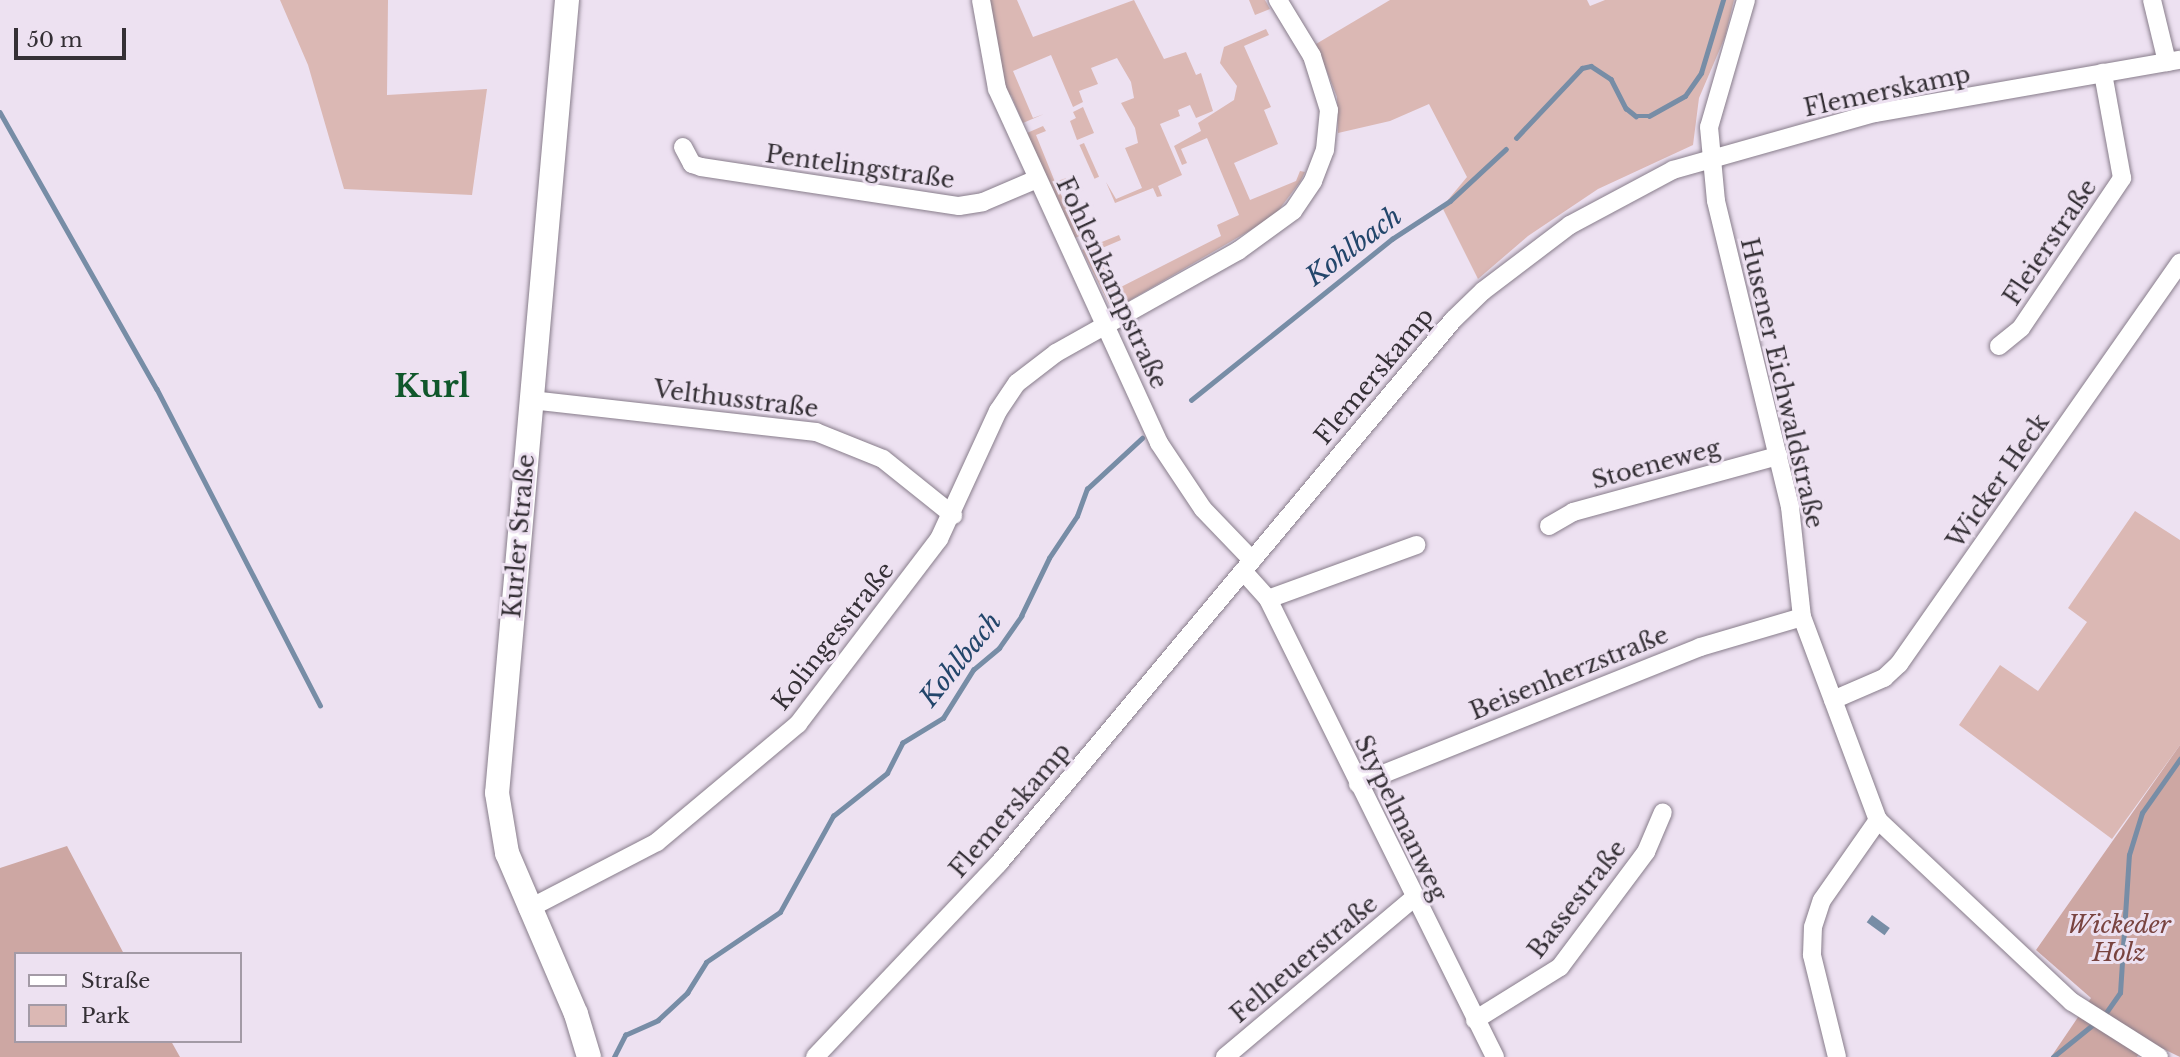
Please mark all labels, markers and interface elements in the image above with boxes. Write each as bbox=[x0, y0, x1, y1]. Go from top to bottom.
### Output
scale bar bbox=[18, 14, 130, 58]
text: 50 m bbox=[27, 27, 82, 53]
street label: Flemerskamp bbox=[1801, 59, 1973, 123]
street label: Pentelingstraße bbox=[764, 139, 956, 195]
street label: Fohlenkampstraße bbox=[1050, 173, 1174, 393]
street label: Fleierstraße bbox=[1997, 173, 2103, 311]
water label: Kohlbach bbox=[1300, 201, 1408, 293]
street label: Husener Eichwaldstraße bbox=[1734, 235, 1830, 531]
street label: Flemerskamp bbox=[1308, 302, 1440, 450]
district label: Kurl bbox=[394, 367, 470, 405]
street label: Velthusstraße bbox=[652, 375, 820, 423]
street label: Wicker Heck bbox=[1941, 408, 2055, 554]
street label: Stoeneweg bbox=[1589, 433, 1723, 495]
street label: Kurler Straße bbox=[497, 452, 541, 620]
street label: Kolingesstraße bbox=[766, 556, 900, 716]
water label: Kohlbach bbox=[914, 607, 1008, 713]
street label: Beisenherzstraße bbox=[1466, 620, 1672, 726]
street label: Stypelmanweg bbox=[1348, 730, 1454, 906]
street label: Flemerskamp bbox=[943, 737, 1077, 883]
street label: Bassestraße bbox=[1522, 834, 1632, 964]
street label: Felheuerstraße bbox=[1225, 889, 1383, 1029]
park label: Wickeder Holz bbox=[2067, 911, 2171, 967]
legend bbox=[14, 952, 242, 1043]
text: Straße bbox=[81, 968, 150, 994]
text: Park bbox=[81, 1003, 130, 1029]

